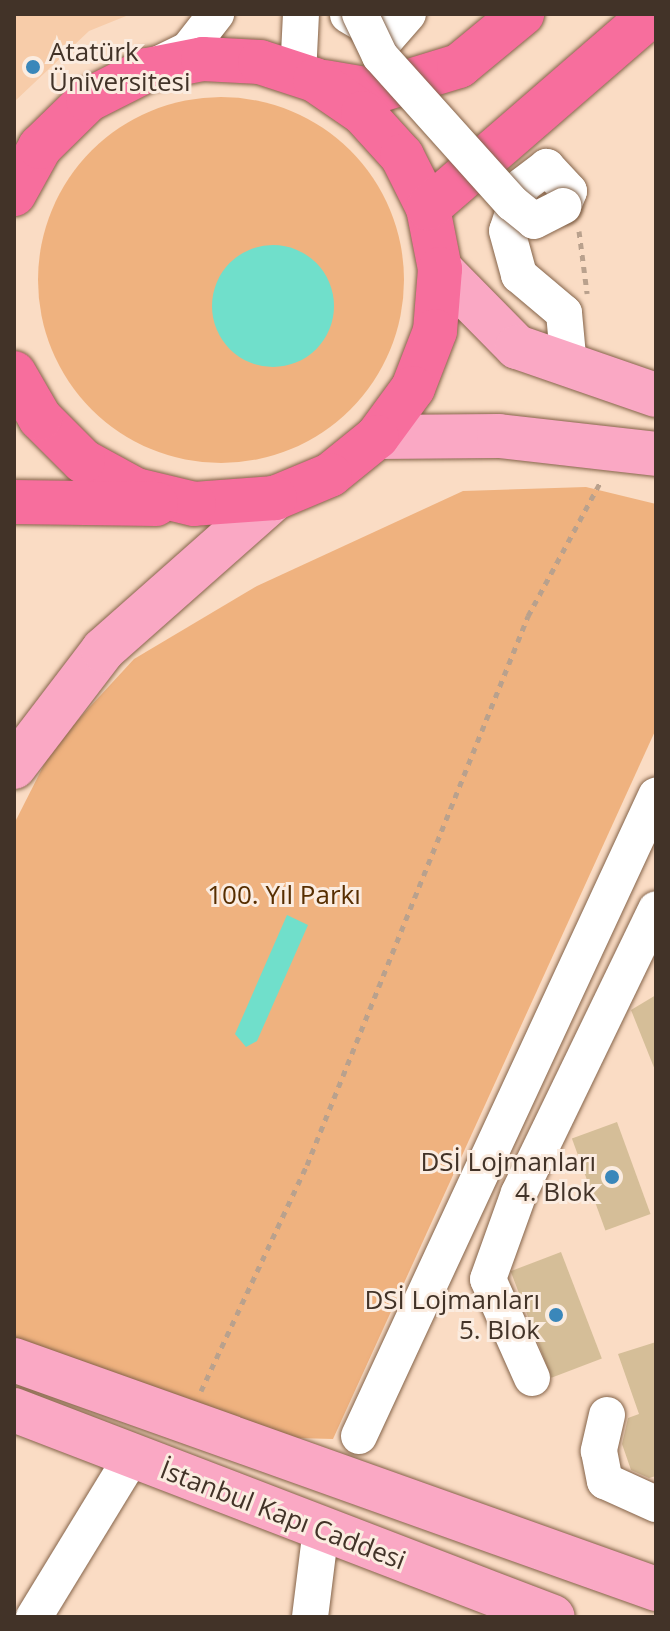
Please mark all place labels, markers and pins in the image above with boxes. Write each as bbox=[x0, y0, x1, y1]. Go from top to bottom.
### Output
place label: Atatürk Üniversitesi bbox=[49, 36, 190, 98]
marker: Atatürk Üniversitesi bbox=[24, 58, 42, 76]
place label: DSİ Lojmanları 4. Blok bbox=[420, 1146, 596, 1208]
marker: DSİ Lojmanları 4. Blok bbox=[603, 1168, 621, 1186]
place label: DSİ Lojmanları 5. Blok bbox=[364, 1284, 540, 1346]
marker: DSİ Lojmanları 5. Blok bbox=[547, 1306, 565, 1324]

